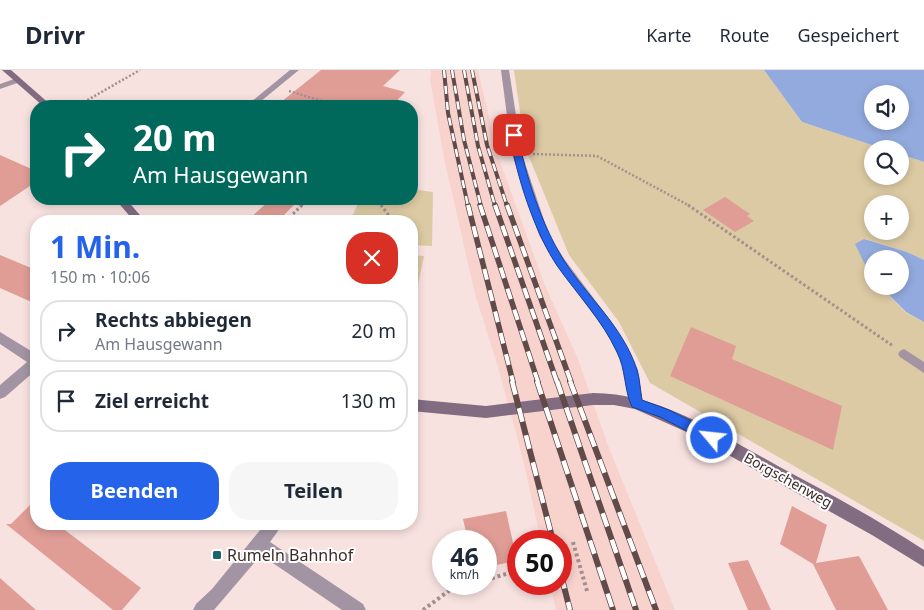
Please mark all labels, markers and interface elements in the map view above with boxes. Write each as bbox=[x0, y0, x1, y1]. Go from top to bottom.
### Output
text: Drivr bbox=[25, 18, 85, 51]
text: Karte bbox=[646, 23, 692, 47]
text: Route bbox=[720, 23, 769, 47]
text: Gespeichert bbox=[797, 23, 899, 47]
map controls bbox=[864, 85, 909, 295]
button: sound bbox=[864, 85, 909, 130]
text: 20 m bbox=[133, 114, 216, 161]
pin bbox=[493, 114, 535, 156]
icon: right bbox=[50, 120, 115, 185]
icon: arrive bbox=[500, 121, 528, 149]
button: search bbox=[864, 140, 909, 185]
text: Am Hausgewann bbox=[133, 159, 308, 189]
button: + bbox=[864, 195, 909, 240]
text: 1 Min. bbox=[50, 226, 140, 267]
button: close bbox=[346, 232, 398, 284]
button: − bbox=[864, 250, 909, 295]
text: 150 m · 10:06 bbox=[50, 266, 150, 288]
text: Rechts abbiegen bbox=[95, 307, 252, 333]
icon: right bbox=[52, 317, 80, 345]
text: 20 m bbox=[352, 318, 396, 344]
text: Am Hausgewann bbox=[95, 333, 223, 355]
icon: arrive bbox=[52, 387, 80, 415]
text: Ziel erreicht bbox=[95, 388, 209, 414]
text: 130 m bbox=[341, 388, 396, 414]
position arrow bbox=[685, 411, 737, 463]
street label: Borgschenweg bbox=[741, 448, 836, 512]
button: Beenden bbox=[50, 462, 219, 520]
button: Teilen bbox=[229, 462, 398, 520]
speed limit sign: 50 bbox=[507, 530, 572, 595]
text: 46 bbox=[450, 539, 479, 573]
place label: Rumeln Bahnhof bbox=[227, 544, 355, 566]
marker: Rumeln Bahnhof bbox=[211, 549, 223, 561]
text: km/h bbox=[450, 566, 479, 583]

